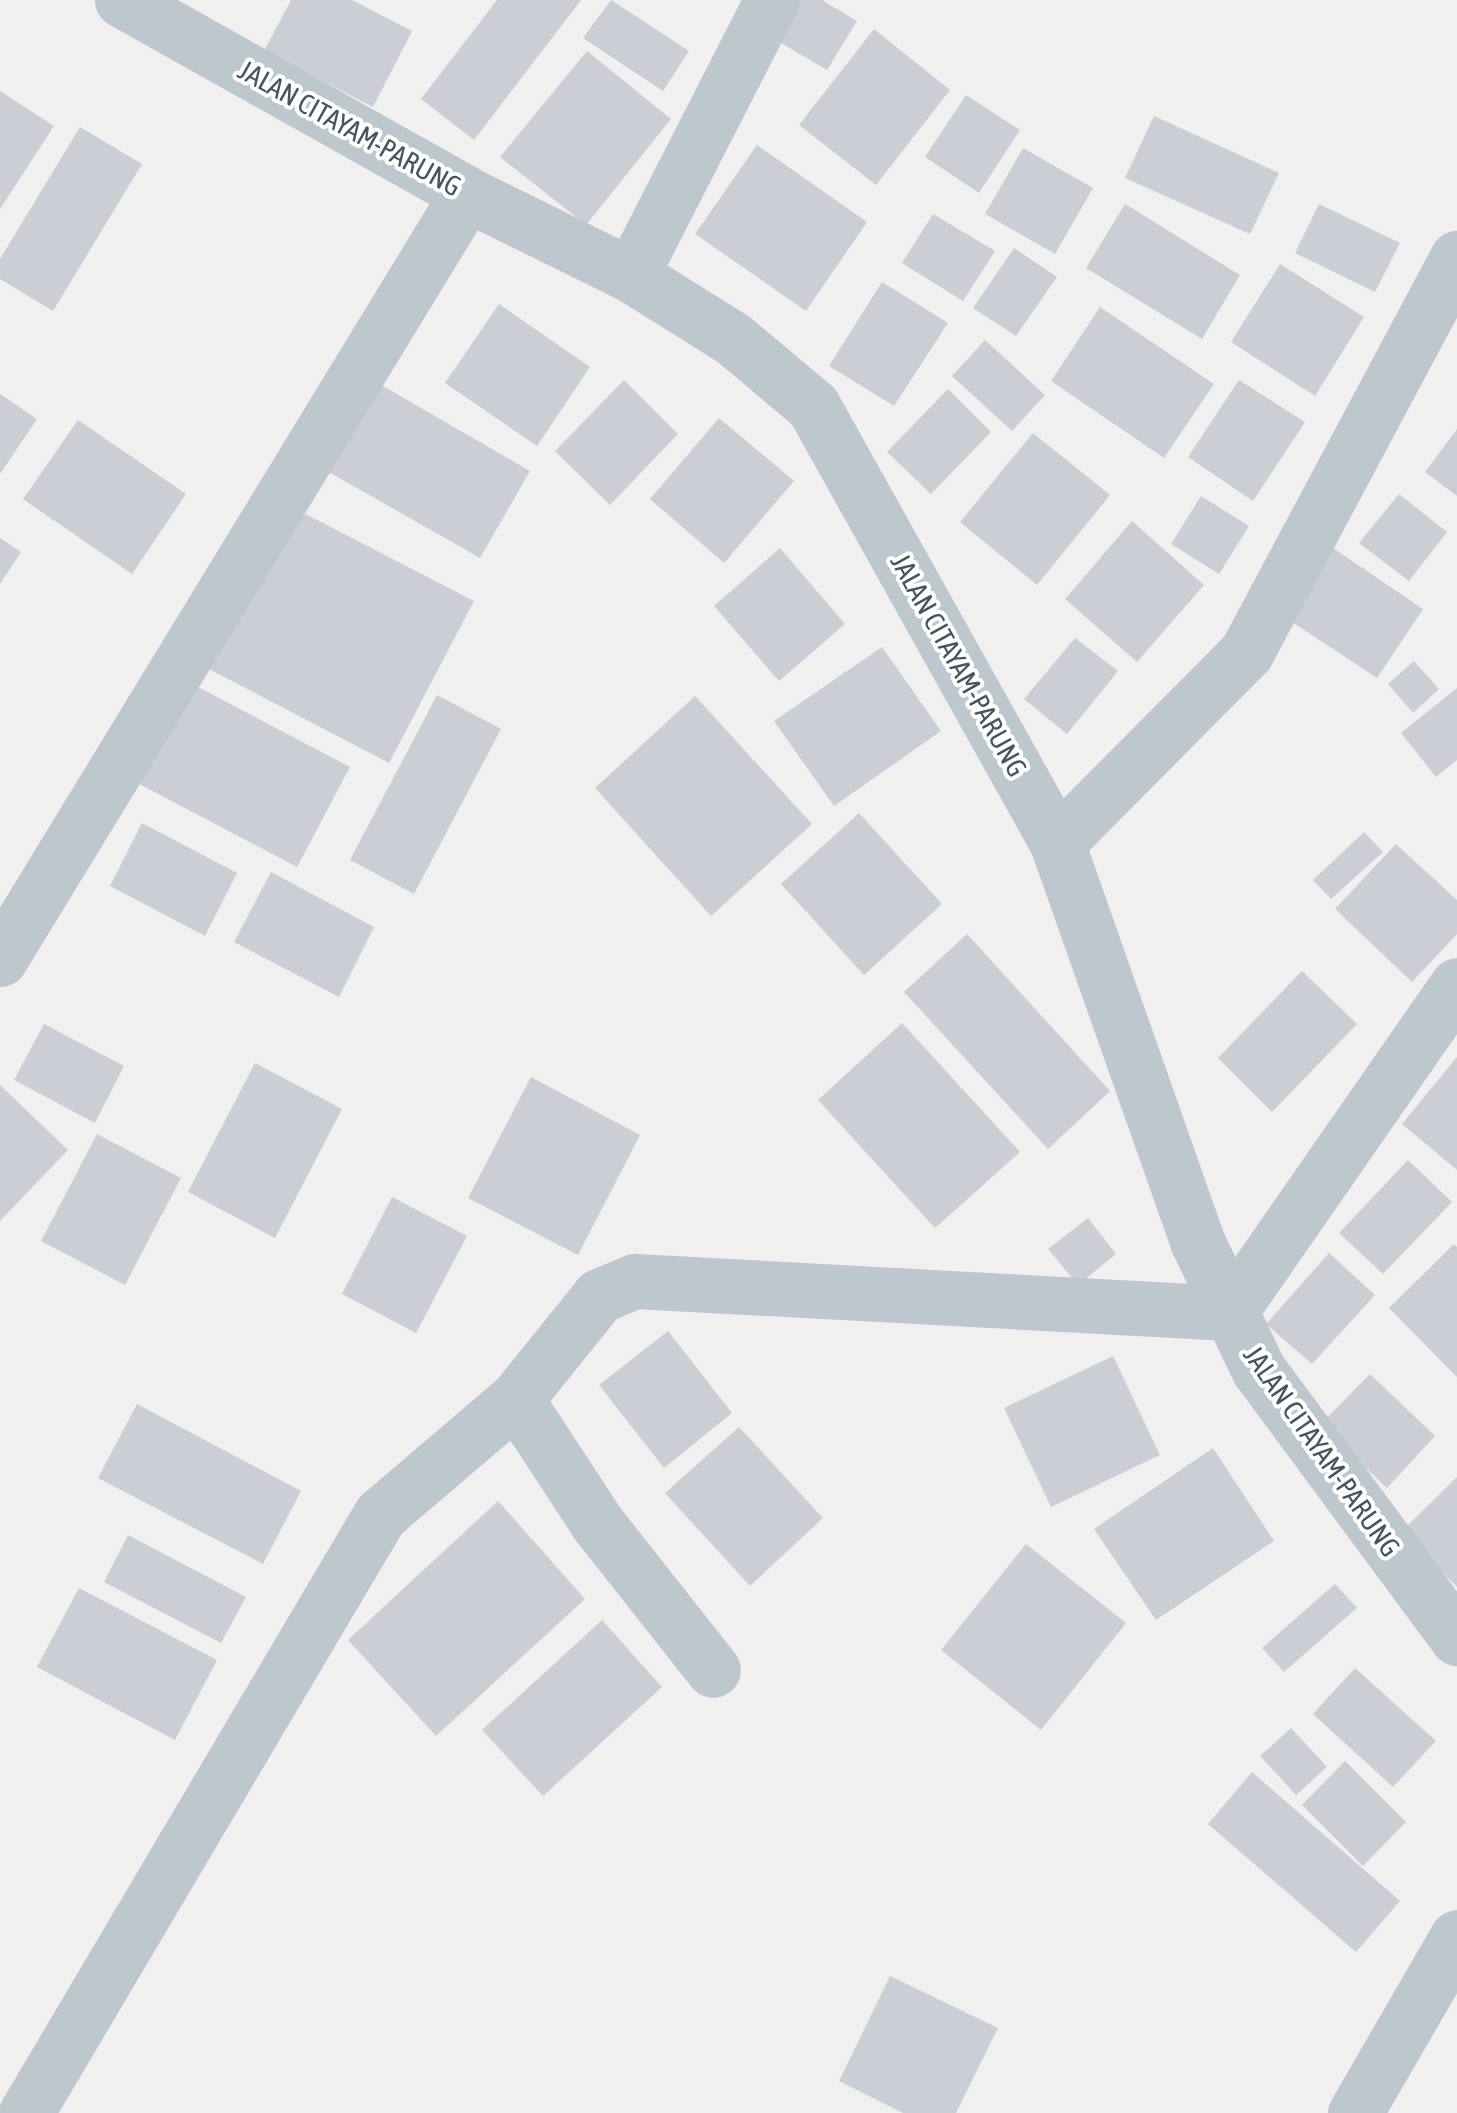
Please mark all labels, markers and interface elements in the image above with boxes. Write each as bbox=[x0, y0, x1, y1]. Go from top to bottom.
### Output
street label: JALAN CITAYAM-PARUNG bbox=[233, 53, 467, 203]
street label: JALAN CITAYAM-PARUNG bbox=[884, 548, 1034, 782]
street label: JALAN CITAYAM-PARUNG bbox=[1237, 1339, 1407, 1563]

